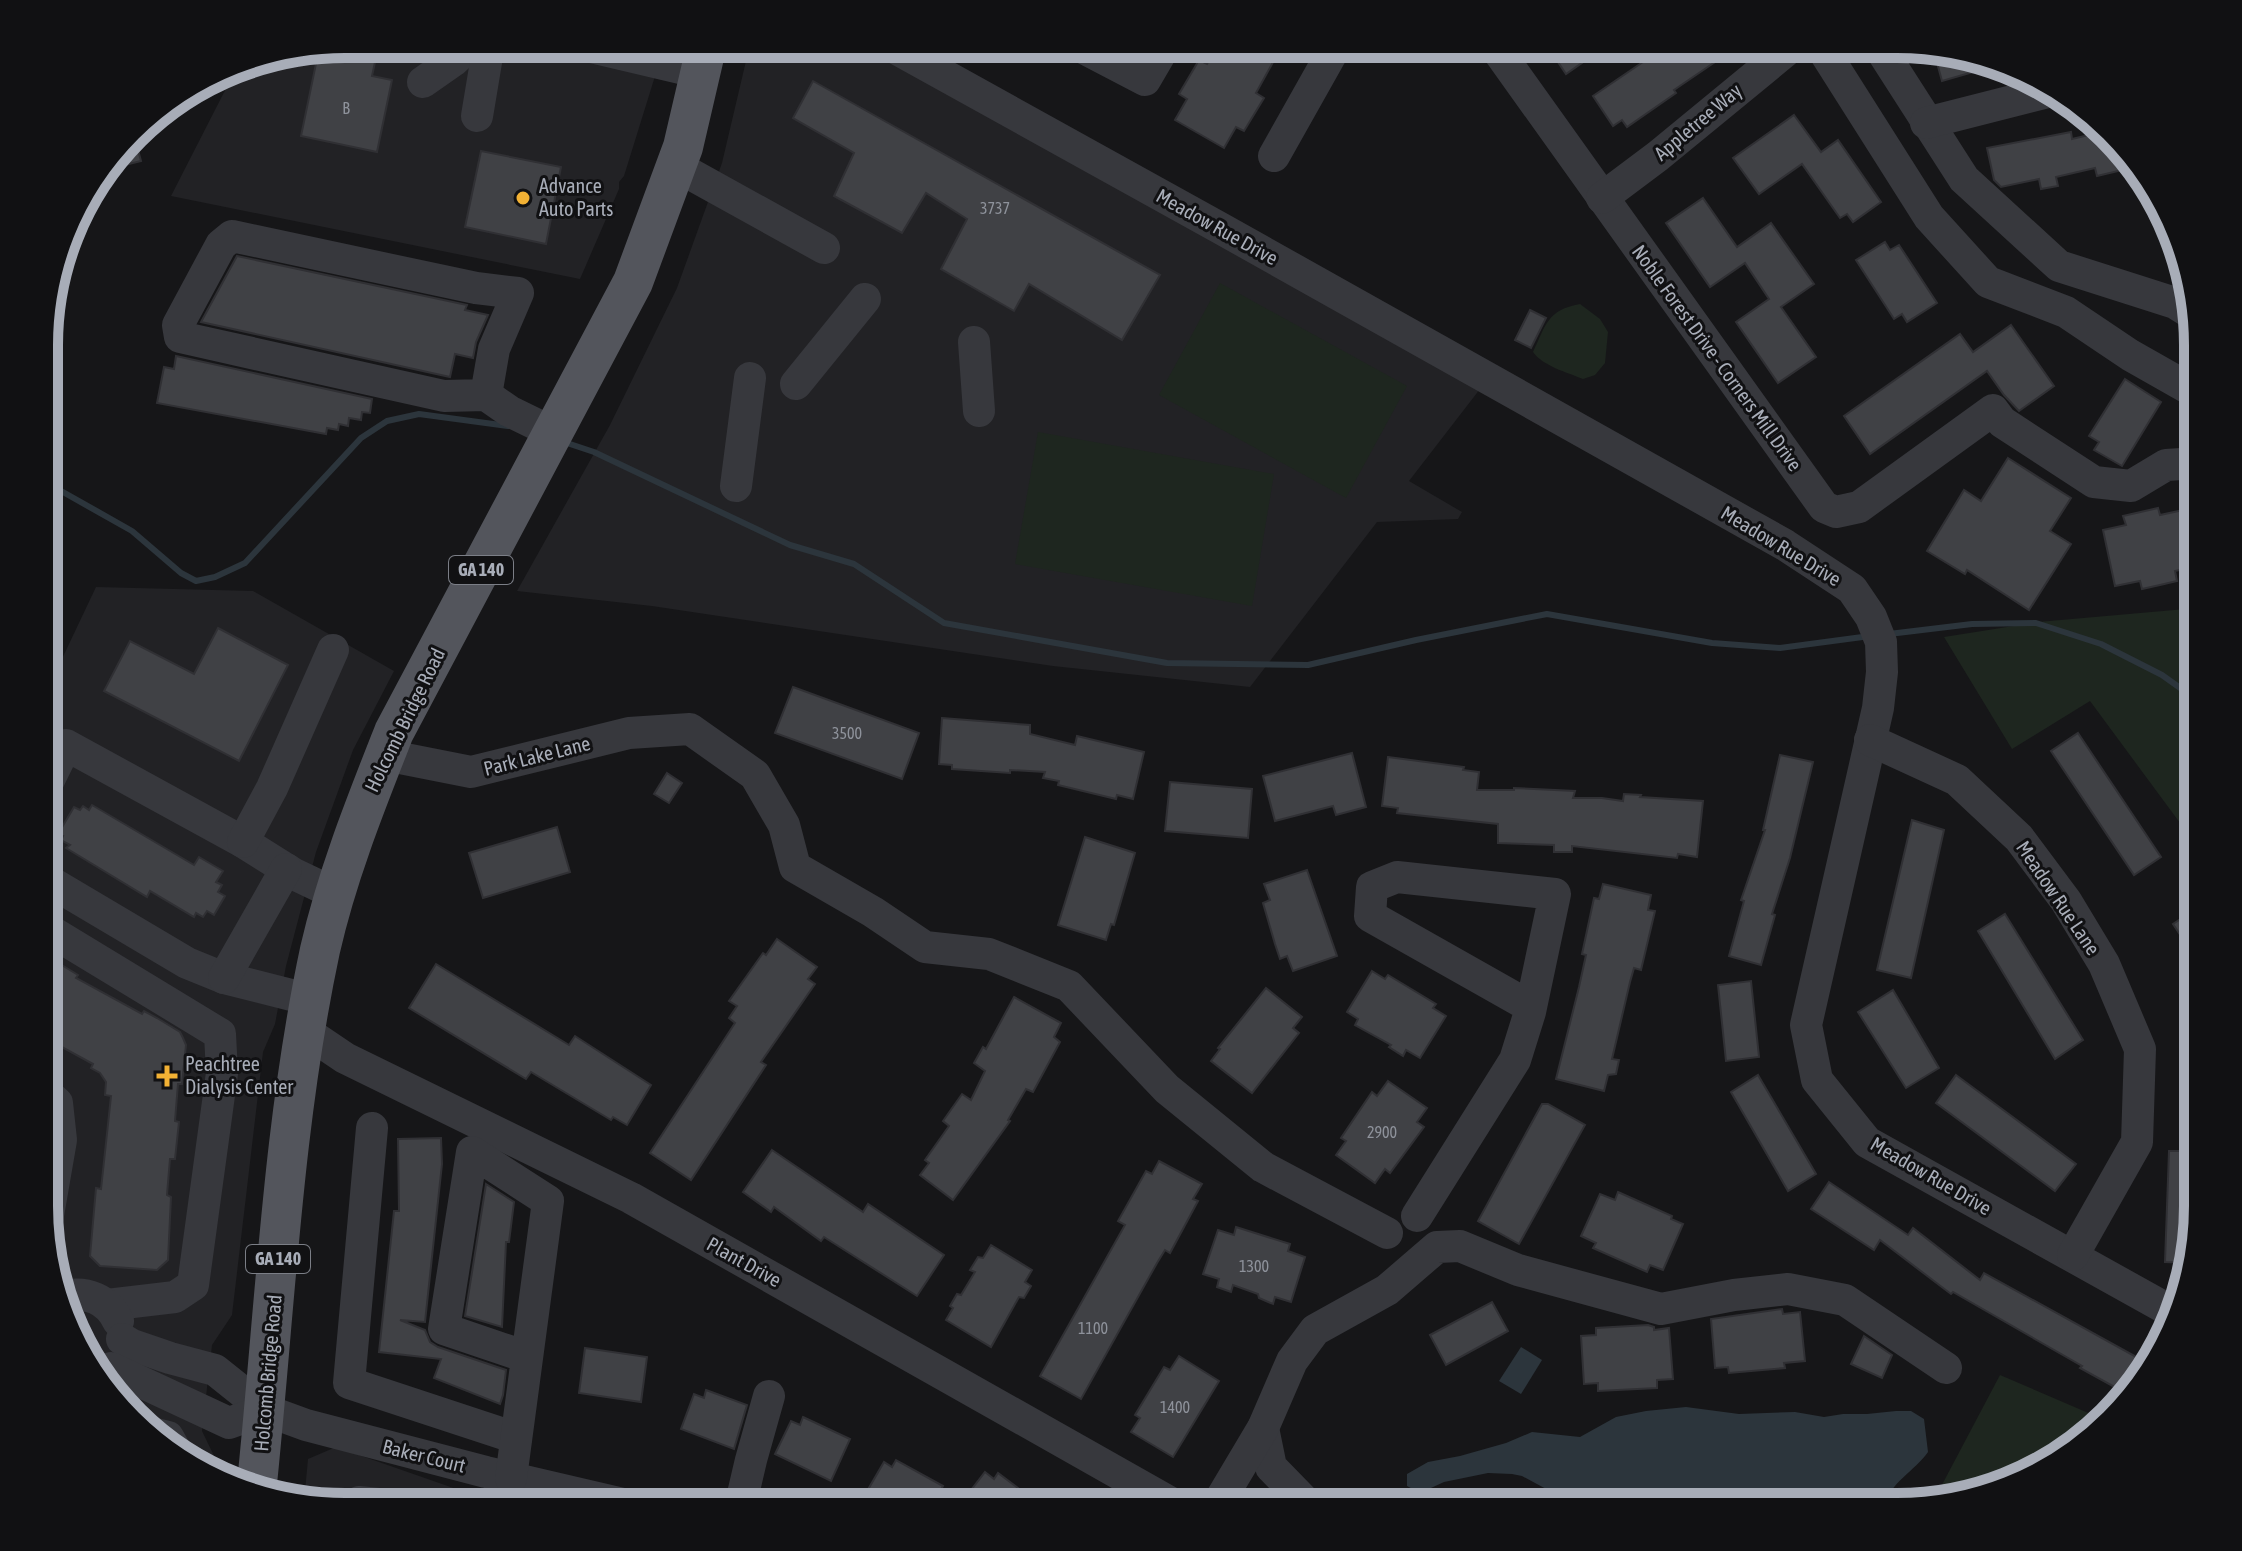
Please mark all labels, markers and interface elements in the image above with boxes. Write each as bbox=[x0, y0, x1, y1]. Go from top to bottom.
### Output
street label: Appletree Way bbox=[1649, 78, 1746, 165]
house number: B bbox=[342, 99, 350, 117]
place label: Advance Auto Parts bbox=[539, 174, 613, 220]
street label: Meadow Rue Drive bbox=[1152, 184, 1282, 269]
marker: Advance Auto Parts bbox=[514, 189, 532, 207]
house number: 3737 bbox=[980, 199, 1010, 217]
street label: Noble Forest Drive - Corners Mill Drive bbox=[1628, 240, 1807, 475]
street label: Meadow Rue Drive bbox=[1717, 501, 1845, 590]
road number: GA 140 bbox=[449, 556, 513, 584]
street label: Holcomb Bridge Road bbox=[360, 644, 449, 795]
house number: 3500 bbox=[832, 724, 862, 742]
street label: Park Lake Lane bbox=[481, 731, 593, 780]
street label: Meadow Rue Lane bbox=[2012, 836, 2105, 959]
place label: Peachtree Dialysis Center bbox=[185, 1052, 294, 1098]
marker: Peachtree Dialysis Center bbox=[156, 1065, 178, 1087]
house number: 2900 bbox=[1367, 1123, 1397, 1141]
street label: Meadow Rue Drive bbox=[1867, 1132, 1996, 1219]
street label: Plant Drive bbox=[703, 1232, 785, 1291]
road number: GA 140 bbox=[246, 1245, 310, 1273]
house number: 1300 bbox=[1239, 1257, 1269, 1275]
street label: Holcomb Bridge Road bbox=[249, 1294, 286, 1452]
house number: 1100 bbox=[1078, 1319, 1108, 1337]
house number: 1400 bbox=[1160, 1398, 1190, 1416]
street label: Baker Court bbox=[380, 1434, 468, 1477]

